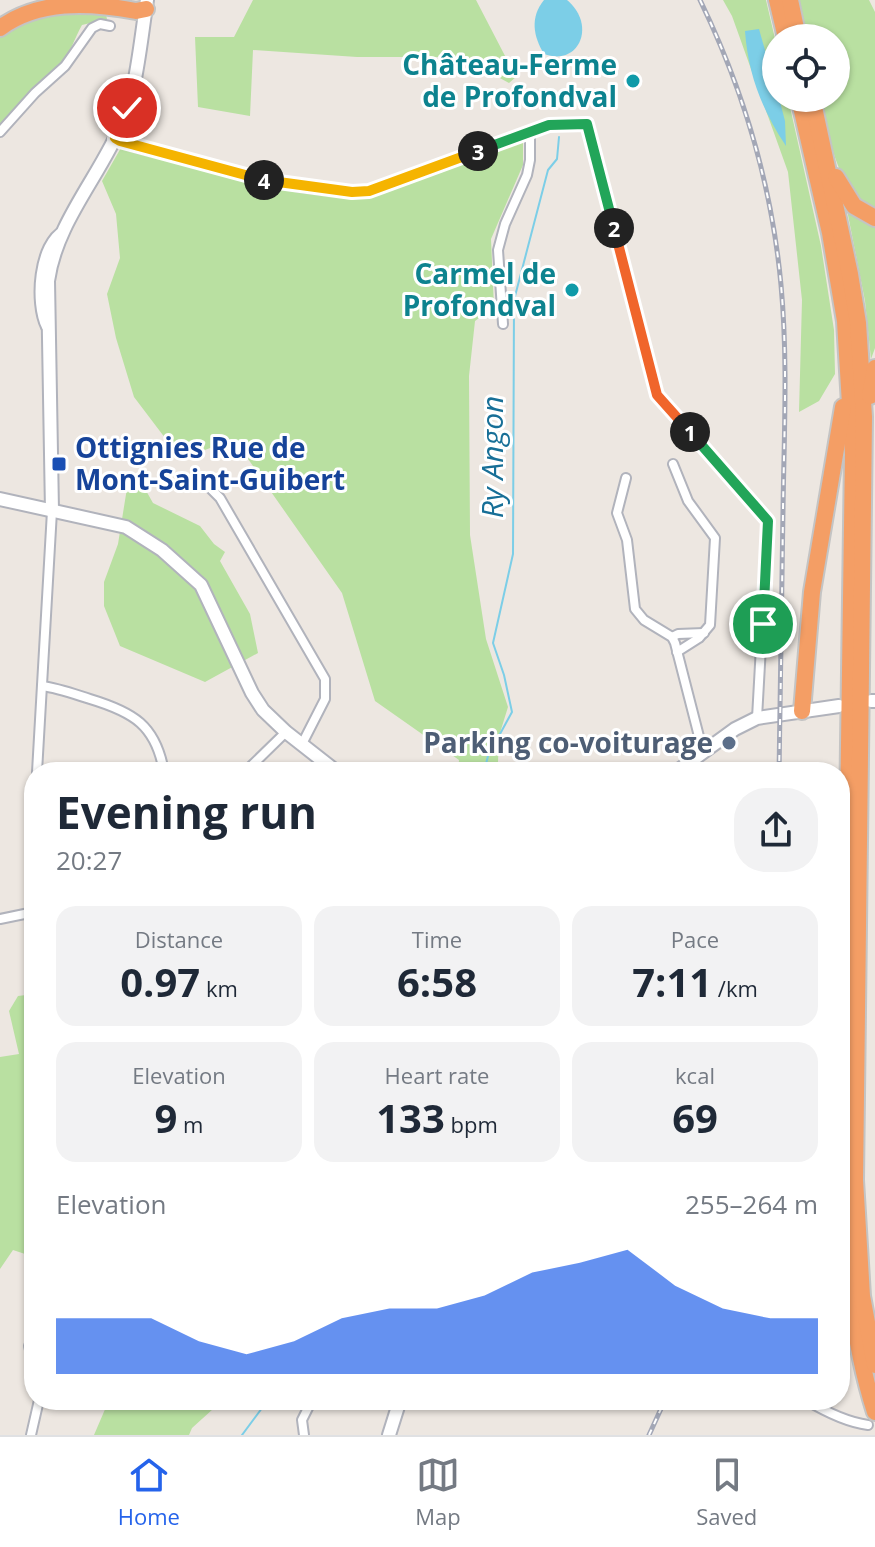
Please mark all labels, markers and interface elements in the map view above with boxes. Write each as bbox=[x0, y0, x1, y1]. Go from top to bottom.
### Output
map controls bbox=[762, 24, 850, 112]
button: locate bbox=[762, 24, 850, 112]
place label: Château-Ferme de Profondval bbox=[402, 45, 617, 115]
marker: Château-Ferme de Profondval bbox=[624, 72, 642, 90]
pin bbox=[93, 74, 161, 142]
icon: check bbox=[105, 86, 149, 130]
pin: 3 bbox=[458, 131, 498, 171]
text: 3 bbox=[472, 136, 484, 166]
pin: 4 bbox=[244, 160, 284, 200]
text: 4 bbox=[258, 165, 270, 195]
pin: 2 bbox=[594, 208, 634, 248]
text: 2 bbox=[608, 213, 620, 243]
place label: Carmel de Profondval bbox=[403, 254, 556, 324]
marker: Carmel de Profondval bbox=[563, 281, 581, 299]
water label: Ry Angon bbox=[471, 396, 512, 518]
pin: 1 bbox=[670, 412, 710, 452]
text: 1 bbox=[684, 417, 696, 447]
place label: Ottignies Rue de Mont-Saint-Guibert bbox=[75, 428, 345, 498]
marker: Ottignies Rue de Mont-Saint-Guibert bbox=[50, 455, 68, 473]
pin bbox=[729, 590, 797, 658]
icon: arrive bbox=[741, 602, 785, 646]
place label: Parking co-voiturage bbox=[423, 723, 713, 761]
marker: Parking co-voiturage bbox=[720, 734, 738, 752]
text: Evening run bbox=[56, 782, 317, 842]
button: share bbox=[734, 788, 818, 872]
text: 20:27 bbox=[56, 842, 122, 878]
text: Distance bbox=[135, 924, 223, 954]
text: Time bbox=[412, 924, 462, 954]
text: Pace bbox=[671, 924, 719, 954]
text: 0.97 bbox=[120, 954, 200, 1009]
text: 6:58 bbox=[397, 954, 477, 1009]
text: 7:11 bbox=[632, 954, 712, 1009]
text: km bbox=[200, 973, 238, 1003]
text: /km bbox=[712, 973, 758, 1003]
text: Elevation bbox=[132, 1060, 226, 1090]
text: Heart rate bbox=[385, 1060, 489, 1090]
text: kcal bbox=[675, 1060, 715, 1090]
text: 9 bbox=[155, 1090, 177, 1145]
text: 133 bbox=[376, 1090, 445, 1145]
text: 69 bbox=[672, 1090, 718, 1145]
text: m bbox=[177, 1109, 203, 1139]
text: bpm bbox=[445, 1109, 498, 1139]
text: Elevation bbox=[56, 1186, 166, 1222]
text: 255–264 m bbox=[685, 1186, 818, 1222]
tab: Home bbox=[118, 1453, 180, 1531]
tab: Map bbox=[415, 1453, 461, 1531]
tab: Saved bbox=[696, 1453, 757, 1531]

